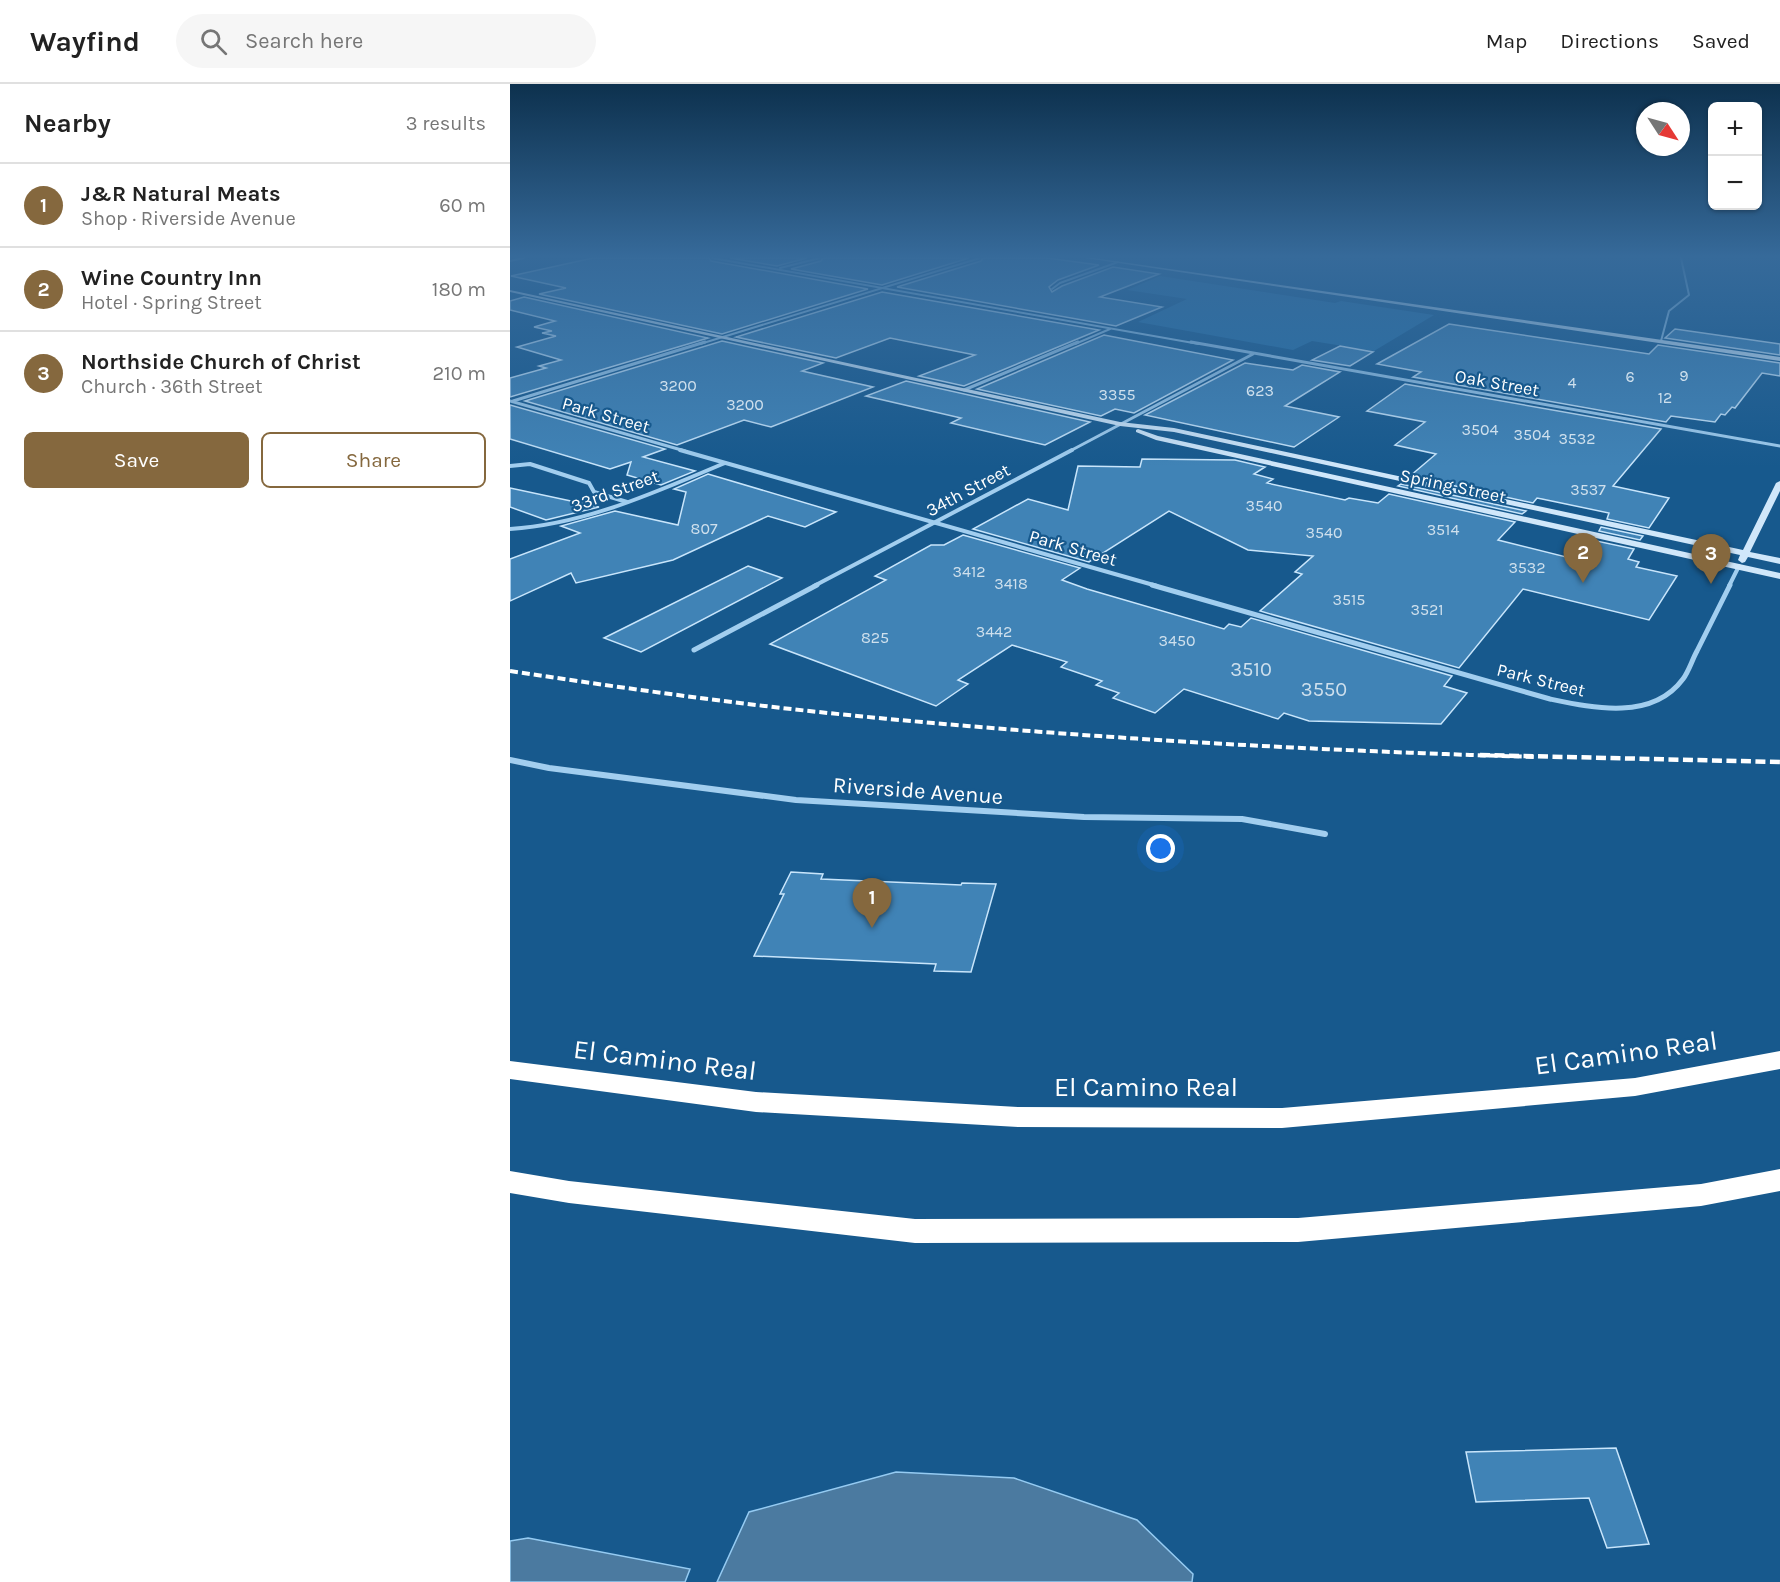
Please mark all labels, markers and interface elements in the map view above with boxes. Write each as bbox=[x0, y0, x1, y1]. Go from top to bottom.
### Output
search box bbox=[176, 14, 596, 68]
text: Wayfind bbox=[30, 25, 140, 58]
icon: search bbox=[197, 25, 230, 58]
text: Search here bbox=[245, 28, 363, 54]
text: Map bbox=[1486, 29, 1527, 53]
text: Directions bbox=[1560, 29, 1659, 53]
text: Saved bbox=[1692, 29, 1750, 53]
north arrow bbox=[1636, 102, 1690, 156]
map controls bbox=[1708, 102, 1762, 210]
button: + bbox=[1708, 102, 1762, 156]
text: Nearby bbox=[24, 108, 111, 139]
text: 3 results bbox=[406, 112, 486, 135]
button: − bbox=[1708, 156, 1762, 210]
text: J&R Natural Meats bbox=[81, 181, 281, 207]
text: 1 bbox=[40, 194, 47, 217]
text: 60 m bbox=[439, 194, 486, 217]
text: Shop · Riverside Avenue bbox=[81, 207, 296, 230]
text: Wine Country Inn bbox=[81, 265, 262, 291]
text: 2 bbox=[37, 278, 50, 301]
text: 180 m bbox=[432, 278, 486, 301]
text: Hotel · Spring Street bbox=[81, 291, 262, 314]
text: Northside Church of Christ bbox=[81, 349, 361, 375]
text: 3 bbox=[37, 362, 50, 385]
text: 210 m bbox=[432, 362, 486, 385]
street label: Oak Street bbox=[1453, 365, 1541, 401]
house number: 9 bbox=[1679, 366, 1689, 385]
house number: 6 bbox=[1625, 367, 1635, 386]
house number: 4 bbox=[1568, 373, 1577, 392]
text: Church · 36th Street bbox=[81, 375, 263, 398]
house number: 3200 bbox=[659, 376, 697, 395]
house number: 623 bbox=[1246, 381, 1274, 400]
house number: 3355 bbox=[1099, 385, 1135, 404]
house number: 12 bbox=[1658, 388, 1672, 407]
street label: Park Street bbox=[560, 392, 653, 438]
house number: 3200 bbox=[726, 395, 764, 414]
house number: 3504 bbox=[1462, 420, 1499, 439]
house number: 3504 bbox=[1514, 425, 1551, 444]
house number: 3532 bbox=[1558, 429, 1596, 448]
button: Save bbox=[24, 432, 249, 488]
button: Share bbox=[261, 432, 486, 488]
street label: 34th Street bbox=[922, 459, 1014, 521]
street label: Spring Street bbox=[1398, 464, 1508, 508]
street label: 33rd Street bbox=[568, 465, 662, 517]
house number: 3537 bbox=[1570, 480, 1606, 499]
house number: 3540 bbox=[1246, 496, 1282, 515]
house number: 807 bbox=[691, 519, 718, 538]
house number: 3514 bbox=[1427, 520, 1459, 539]
house number: 3540 bbox=[1306, 523, 1342, 542]
street label: Park Street bbox=[1027, 525, 1120, 571]
pin: 2 bbox=[1564, 534, 1602, 583]
pin: 3 bbox=[1692, 534, 1730, 584]
house number: 3532 bbox=[1508, 558, 1546, 577]
house number: 3412 bbox=[953, 562, 985, 581]
house number: 3418 bbox=[994, 574, 1028, 593]
house number: 3515 bbox=[1333, 590, 1365, 609]
house number: 3521 bbox=[1410, 600, 1444, 619]
house number: 3442 bbox=[976, 622, 1012, 641]
house number: 825 bbox=[861, 628, 889, 647]
house number: 3450 bbox=[1159, 631, 1195, 650]
house number: 3510 bbox=[1230, 658, 1272, 681]
street label: Park Street bbox=[1495, 658, 1588, 702]
house number: 3550 bbox=[1301, 678, 1347, 701]
street label: Riverside Avenue bbox=[832, 772, 1004, 810]
your location bbox=[1146, 834, 1175, 863]
pin: 1 bbox=[852, 878, 892, 928]
street label: El Camino Real bbox=[1533, 1024, 1719, 1082]
street label: El Camino Real bbox=[572, 1033, 758, 1087]
street label: El Camino Real bbox=[1054, 1071, 1238, 1103]

